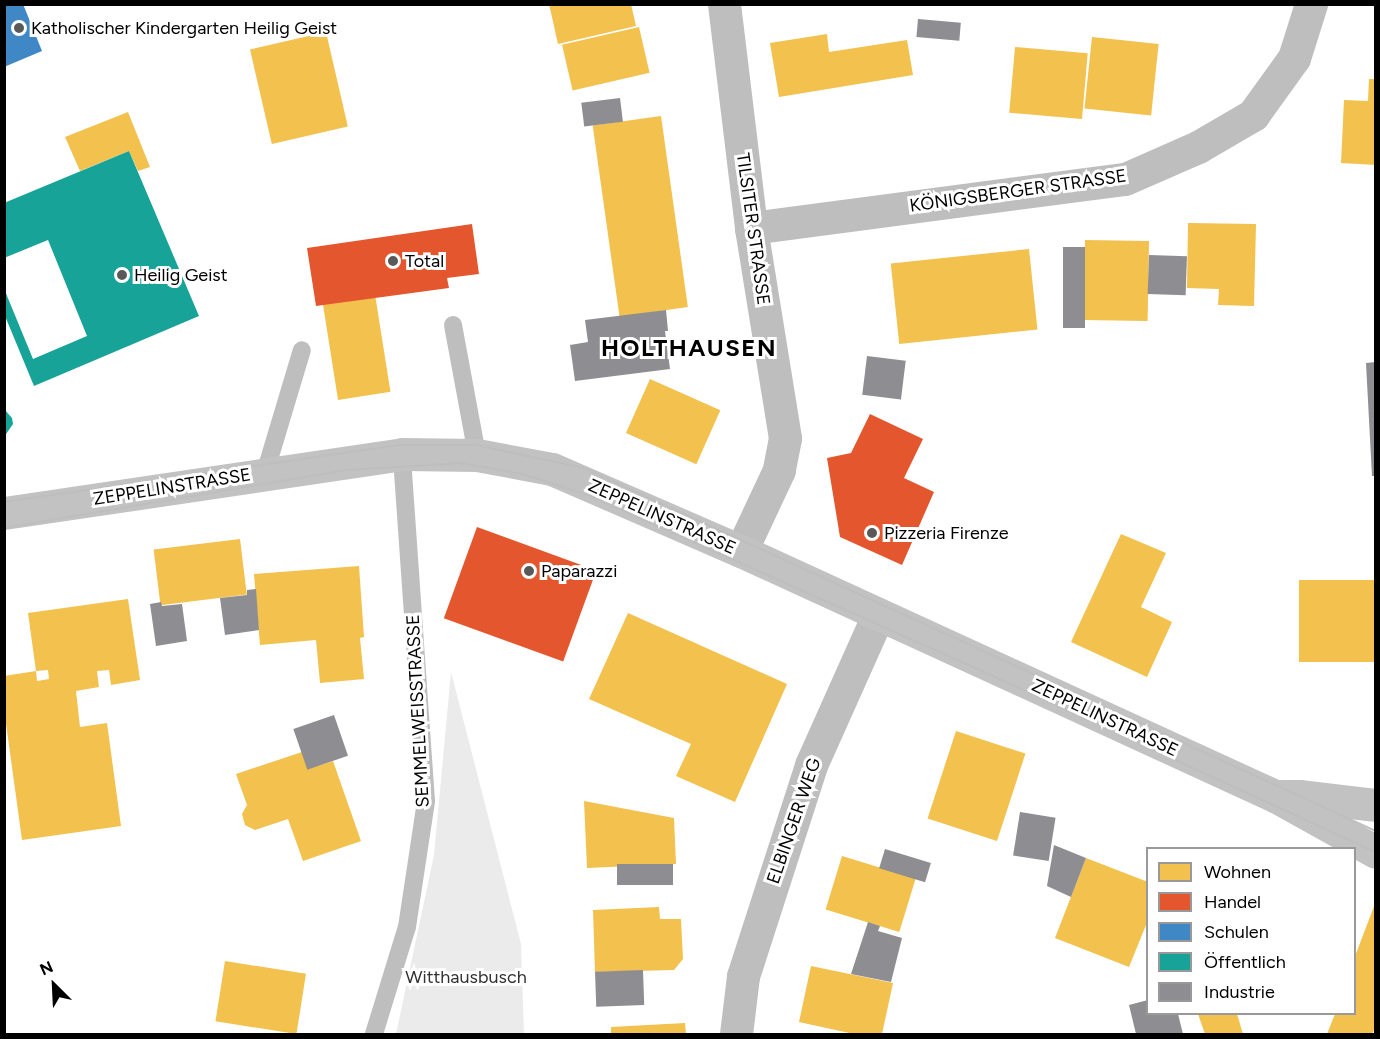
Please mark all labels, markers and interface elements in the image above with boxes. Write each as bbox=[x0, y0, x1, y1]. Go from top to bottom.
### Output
place label: Katholischer Kindergarten Heilig Geist bbox=[31, 17, 337, 39]
marker: Katholischer Kindergarten Heilig Geist bbox=[12, 21, 26, 35]
street label: TILSITER STRASSE bbox=[732, 151, 774, 307]
street label: KÖNIGSBERGER STRASSE bbox=[908, 165, 1128, 217]
place label: Total bbox=[405, 250, 444, 272]
marker: Total bbox=[386, 254, 400, 268]
place label: Heilig Geist bbox=[134, 264, 228, 286]
marker: Heilig Geist bbox=[115, 268, 129, 282]
district label: HOLTHAUSEN bbox=[601, 334, 777, 362]
street label: ZEPPELINSTRASSE bbox=[92, 464, 252, 510]
street label: ZEPPELINSTRASSE bbox=[585, 475, 739, 559]
place label: Pizzeria Firenze bbox=[884, 522, 1009, 544]
marker: Pizzeria Firenze bbox=[865, 526, 879, 540]
place label: Paparazzi bbox=[541, 560, 617, 582]
marker: Paparazzi bbox=[522, 564, 536, 578]
street label: SEMMELWEISSTRASSE bbox=[402, 614, 434, 808]
street label: ZEPPELINSTRASSE bbox=[1028, 675, 1182, 761]
street label: ELBINGER WEG bbox=[762, 755, 826, 887]
legend bbox=[1146, 847, 1356, 1015]
text: Wohnen bbox=[1204, 861, 1271, 883]
text: Handel bbox=[1204, 891, 1261, 913]
text: Schulen bbox=[1204, 921, 1269, 943]
text: Öffentlich bbox=[1204, 951, 1286, 973]
north arrow bbox=[24, 955, 84, 1015]
text: N bbox=[37, 957, 56, 979]
park label: Witthausbusch bbox=[405, 966, 527, 988]
text: Industrie bbox=[1204, 981, 1275, 1003]

